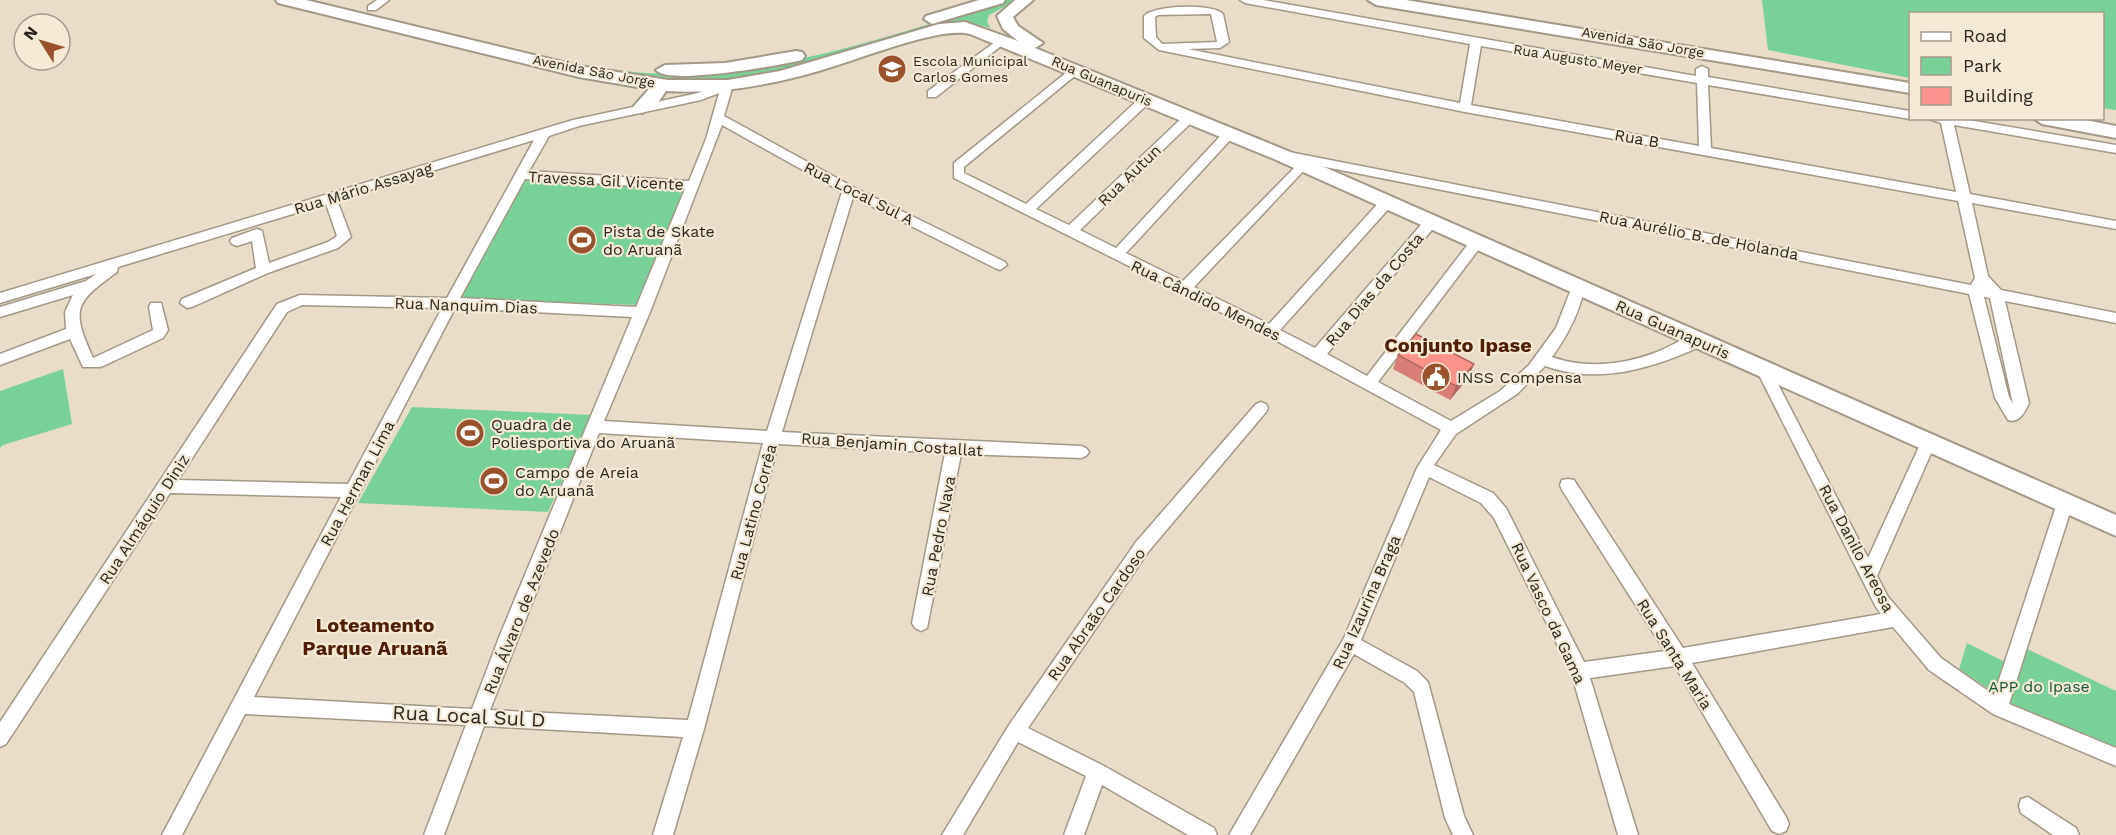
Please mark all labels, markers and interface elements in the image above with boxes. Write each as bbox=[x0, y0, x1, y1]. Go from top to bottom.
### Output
north arrow bbox=[12, 12, 72, 72]
legend bbox=[1909, 12, 2104, 120]
text: N bbox=[19, 23, 42, 44]
street label: Avenida São Jorge bbox=[1580, 23, 1706, 61]
text: Road bbox=[1963, 25, 2007, 46]
street label: Rua Augusto Meyer bbox=[1512, 41, 1644, 77]
street label: Avenida São Jorge bbox=[531, 51, 657, 91]
school or university icon: Escola Municipal Carlos Gomes bbox=[876, 53, 908, 85]
place label: Escola Municipal Carlos Gomes bbox=[913, 53, 1028, 85]
street label: Rua Guanapuris bbox=[1049, 53, 1155, 109]
text: Park bbox=[1963, 55, 2002, 76]
text: Building bbox=[1963, 85, 2033, 106]
street label: Rua B bbox=[1613, 125, 1661, 152]
street label: Rua Autun bbox=[1094, 141, 1165, 210]
street label: Rua Mário Assayag bbox=[292, 158, 435, 219]
street label: Rua Local Sul A bbox=[801, 158, 917, 230]
street label: Travessa Gil Vicente bbox=[528, 167, 684, 194]
street label: Rua Aurélio B. de Holanda bbox=[1598, 207, 1800, 264]
place label: Pista de Skate do Aruanã bbox=[603, 222, 715, 259]
sports icon: Pista de Skate do Aruanã bbox=[566, 224, 598, 256]
street label: Rua Dias da Costa bbox=[1321, 229, 1427, 350]
street label: Rua Cândido Mendes bbox=[1128, 256, 1284, 345]
street label: Rua Nanquim Dias bbox=[394, 294, 538, 317]
street label: Rua Guanapuris bbox=[1613, 296, 1733, 363]
district label: Conjunto Ipase bbox=[1384, 333, 1532, 357]
public building icon: INSS Compensa bbox=[1420, 361, 1452, 393]
place label: INSS Compensa bbox=[1457, 368, 1582, 387]
place label: Quadra de Poliesportiva do Aruanã bbox=[491, 415, 675, 452]
street label: Rua Herman Lima bbox=[316, 417, 399, 549]
sports icon: Quadra de Poliesportiva do Aruanã bbox=[454, 417, 486, 449]
street label: Rua Benjamin Costallat bbox=[800, 429, 984, 460]
street label: Rua Latino Corrêa bbox=[726, 442, 781, 582]
street label: Rua Almáquio Diniz bbox=[95, 451, 194, 588]
place label: Campo de Areia do Aruanã bbox=[515, 463, 639, 500]
sports icon: Campo de Areia do Aruanã bbox=[478, 465, 510, 497]
street label: Rua Pedro Nava bbox=[917, 474, 959, 598]
street label: Rua Danilo Areosa bbox=[1815, 481, 1898, 615]
street label: Rua Álvaro de Azevedo bbox=[480, 526, 563, 697]
street label: Rua Izaurina Braga bbox=[1328, 532, 1405, 672]
street label: Rua Vasco da Gama bbox=[1507, 539, 1590, 687]
street label: Rua Abraão Cardoso bbox=[1043, 544, 1149, 684]
street label: Rua Santa Maria bbox=[1633, 595, 1716, 713]
district label: Loteamento Parque Aruanã bbox=[302, 613, 448, 660]
park label: APP do Ipase bbox=[1988, 677, 2090, 696]
street label: Rua Local Sul D bbox=[392, 700, 546, 732]

